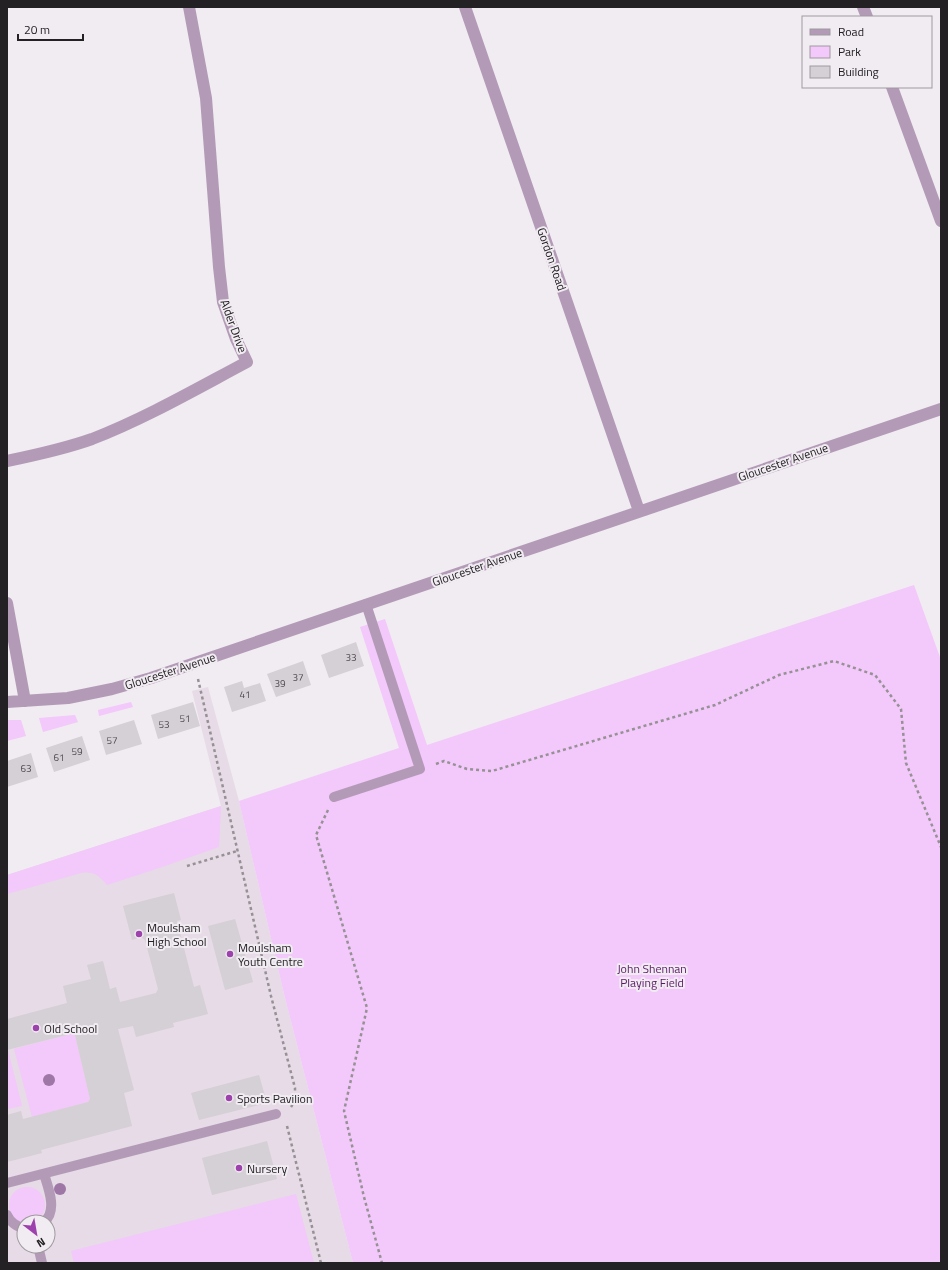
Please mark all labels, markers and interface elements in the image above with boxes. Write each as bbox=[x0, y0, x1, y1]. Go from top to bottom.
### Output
scale bar bbox=[18, 16, 83, 42]
legend bbox=[802, 16, 932, 88]
text: 20 m bbox=[24, 20, 50, 39]
text: Road bbox=[838, 22, 864, 41]
text: Park bbox=[838, 42, 861, 61]
text: Building bbox=[838, 62, 879, 81]
street label: Gordon Road bbox=[532, 225, 572, 293]
street label: Alder Drive bbox=[216, 297, 252, 355]
street label: Gloucester Avenue bbox=[735, 438, 831, 486]
street label: Gloucester Avenue bbox=[429, 543, 525, 591]
street label: Gloucester Avenue bbox=[122, 647, 218, 695]
house number: 33 bbox=[345, 650, 357, 665]
house number: 37 bbox=[292, 670, 304, 685]
house number: 39 bbox=[274, 676, 286, 691]
house number: 41 bbox=[239, 687, 251, 702]
house number: 51 bbox=[179, 711, 191, 726]
house number: 53 bbox=[158, 717, 170, 732]
house number: 57 bbox=[106, 733, 118, 748]
house number: 59 bbox=[71, 744, 83, 759]
house number: 61 bbox=[53, 750, 65, 765]
house number: 63 bbox=[20, 761, 32, 776]
place label: Moulsham High School bbox=[147, 918, 207, 951]
marker: Moulsham High School bbox=[134, 929, 144, 939]
place label: Moulsham Youth Centre bbox=[238, 938, 303, 971]
marker: Moulsham Youth Centre bbox=[225, 949, 235, 959]
park label: John Shennan Playing Field bbox=[617, 959, 687, 992]
place label: Old School bbox=[44, 1019, 97, 1038]
marker: Old School bbox=[31, 1023, 41, 1033]
place label: Sports Pavilion bbox=[237, 1089, 312, 1108]
marker: Sports Pavilion bbox=[224, 1093, 234, 1103]
place label: Nursery bbox=[247, 1159, 287, 1178]
marker: Nursery bbox=[234, 1163, 244, 1173]
north arrow bbox=[16, 1214, 56, 1254]
text: N bbox=[34, 1234, 49, 1251]

